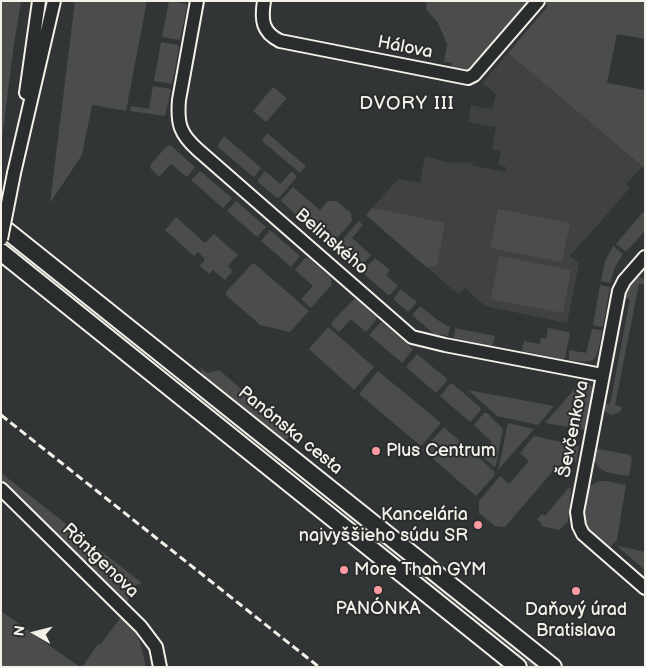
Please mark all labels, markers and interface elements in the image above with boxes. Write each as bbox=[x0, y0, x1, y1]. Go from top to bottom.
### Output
street label: Hálova bbox=[375, 32, 435, 64]
district label: DVORY III bbox=[358, 93, 456, 115]
street label: Belinského bbox=[290, 204, 372, 280]
street label: Ševčenkova bbox=[554, 378, 594, 480]
street label: Panónska cesta bbox=[233, 382, 347, 480]
place label: Plus Centrum bbox=[386, 440, 496, 462]
marker: Plus Centrum bbox=[370, 445, 382, 457]
place label: Kancelária najvyššieho súdu SR bbox=[299, 504, 468, 546]
street label: Röntgenova bbox=[57, 519, 143, 603]
marker: Kancelária najvyššieho súdu SR bbox=[472, 519, 484, 531]
place label: More Than GYM bbox=[354, 559, 486, 581]
marker: More Than GYM bbox=[338, 564, 350, 576]
marker: PANÓNKA bbox=[372, 584, 384, 596]
marker: Daňový úrad Bratislava bbox=[570, 585, 582, 597]
place label: PANÓNKA bbox=[336, 598, 420, 620]
place label: Daňový úrad Bratislava bbox=[525, 599, 627, 642]
north arrow bbox=[10, 608, 60, 658]
text: N bbox=[11, 624, 29, 637]

